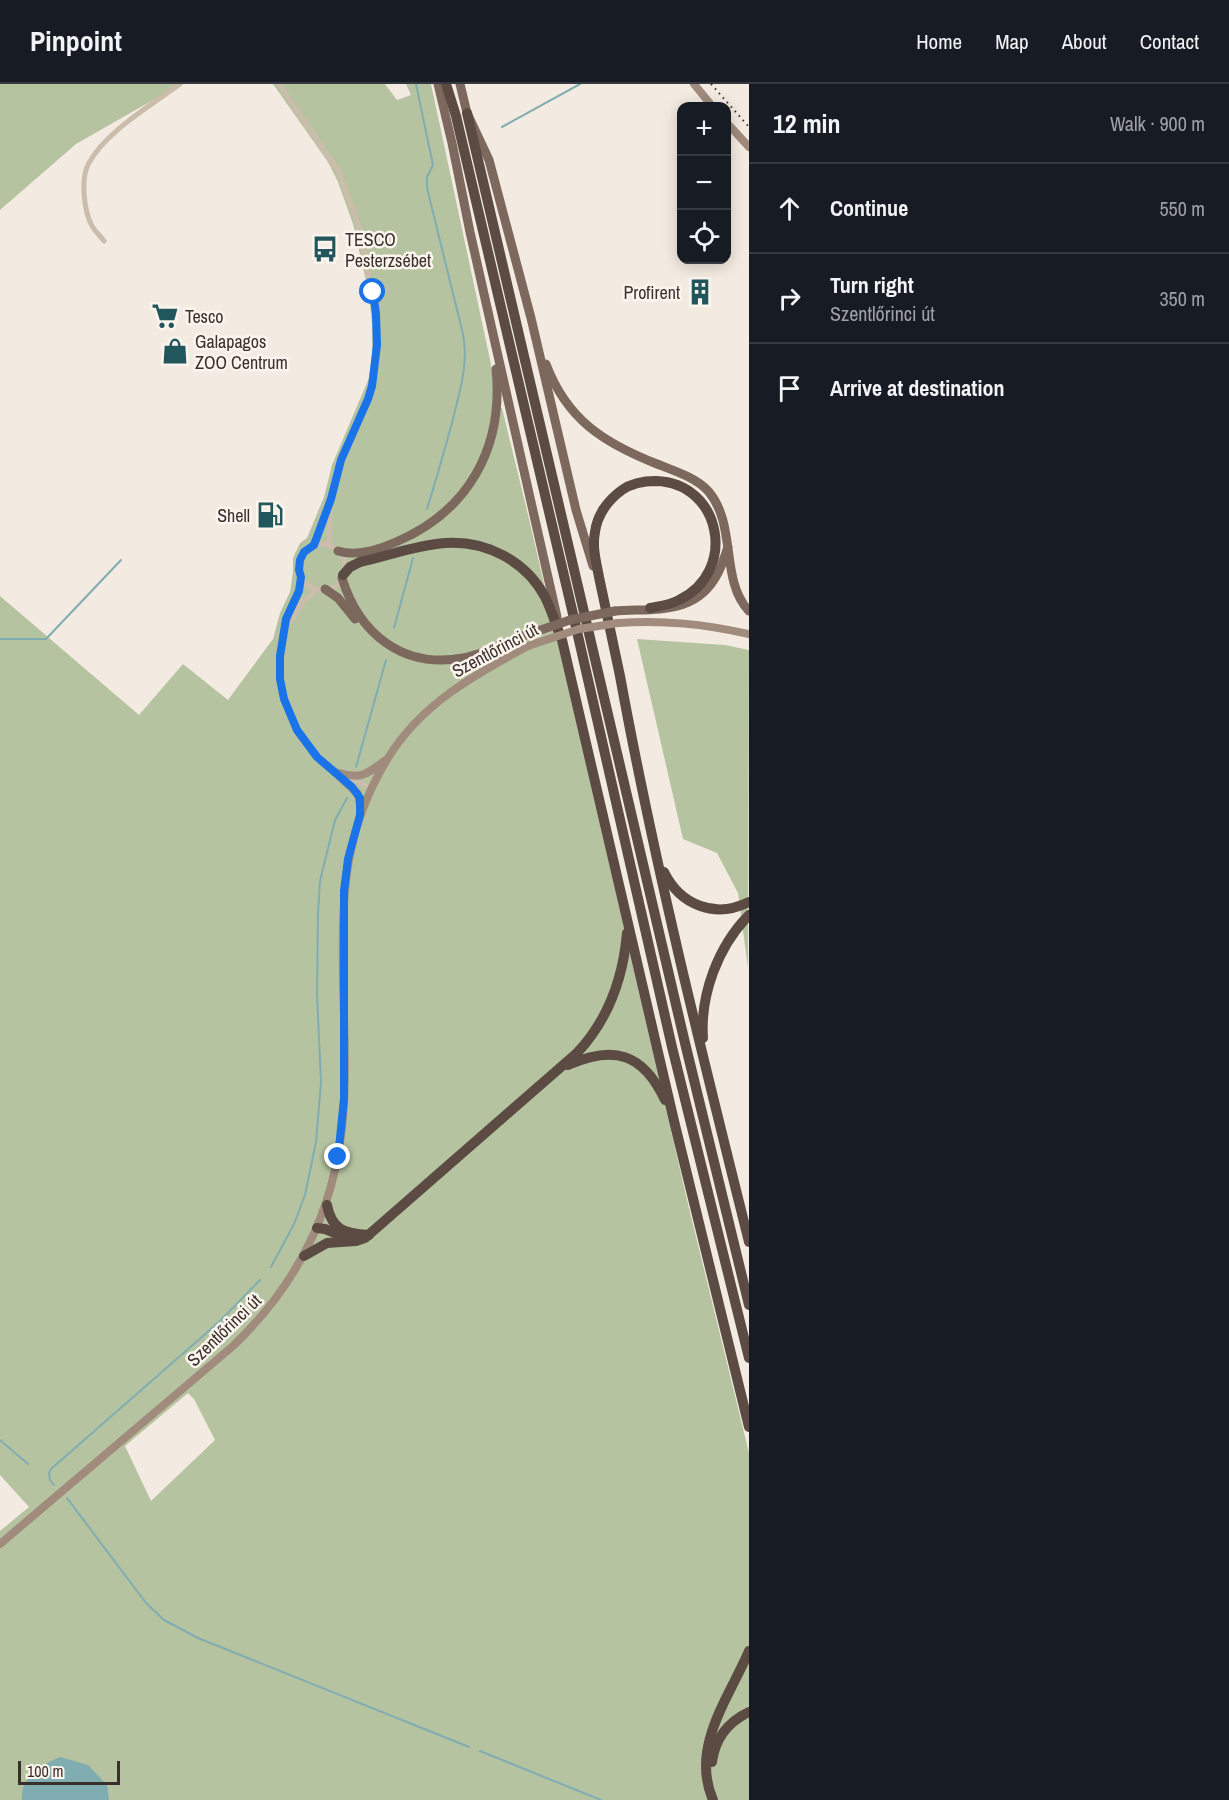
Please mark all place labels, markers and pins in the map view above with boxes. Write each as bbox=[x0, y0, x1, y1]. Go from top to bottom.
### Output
place label: TESCO Pesterzsébet bbox=[345, 227, 431, 273]
bus stop icon: TESCO Pesterzsébet bbox=[310, 234, 340, 264]
building icon: Profirent bbox=[685, 277, 715, 307]
place label: Profirent bbox=[623, 280, 680, 305]
supermarket icon: Tesco bbox=[150, 301, 180, 331]
place label: Tesco bbox=[185, 304, 224, 329]
place label: Galapagos ZOO Centrum bbox=[195, 329, 288, 375]
shop icon: Galapagos ZOO Centrum bbox=[160, 336, 190, 366]
fuel station icon: Shell bbox=[255, 500, 285, 530]
place label: Shell bbox=[217, 503, 250, 528]

